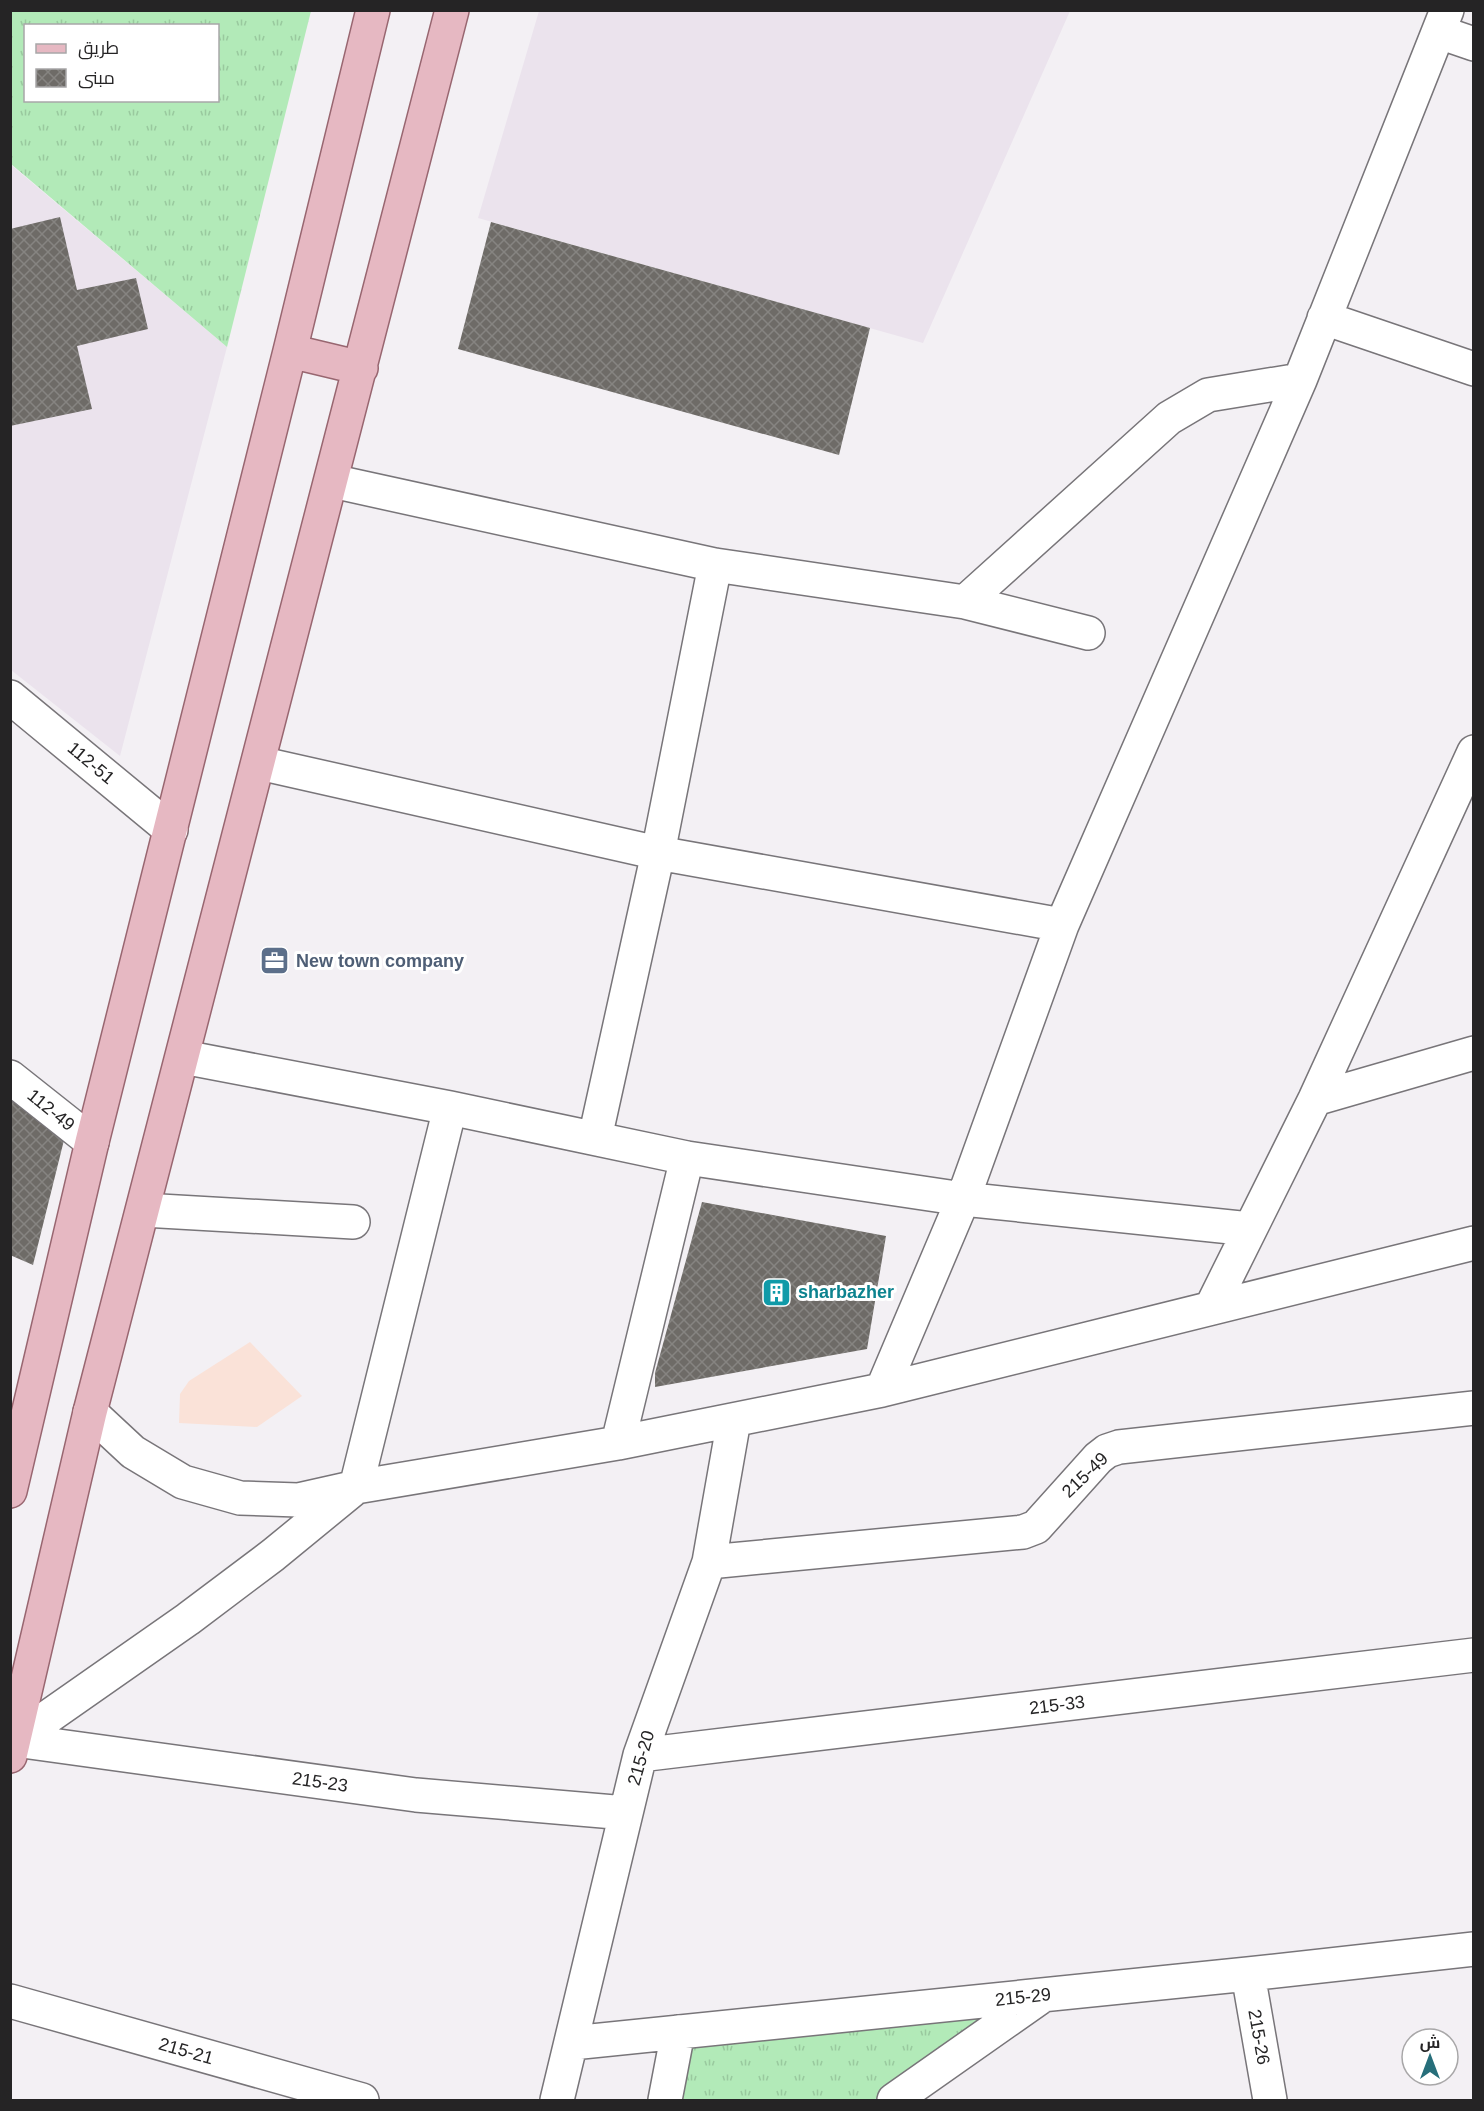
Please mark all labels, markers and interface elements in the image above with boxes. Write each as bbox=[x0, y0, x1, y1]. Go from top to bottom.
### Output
legend bbox=[24, 24, 219, 102]
text: طريق bbox=[78, 38, 119, 60]
text: مبنى bbox=[78, 68, 115, 89]
street label: 112-51 bbox=[64, 738, 118, 788]
office icon: New town company bbox=[259, 945, 291, 977]
place label: New town company bbox=[296, 951, 464, 971]
street label: 112-49 bbox=[23, 1085, 79, 1135]
building icon: sharbazher bbox=[761, 1276, 793, 1308]
place label: sharbazher bbox=[798, 1282, 894, 1302]
street label: 215-49 bbox=[1058, 1448, 1112, 1502]
street label: 215-33 bbox=[1028, 1692, 1086, 1718]
street label: 215-20 bbox=[624, 1728, 658, 1788]
street label: 215-23 bbox=[291, 1768, 349, 1796]
street label: 215-29 bbox=[994, 1984, 1052, 2010]
street label: 215-26 bbox=[1244, 2008, 1274, 2066]
north arrow bbox=[1400, 2027, 1460, 2087]
street label: 215-21 bbox=[156, 2034, 216, 2068]
text: ش bbox=[1420, 2034, 1440, 2052]

